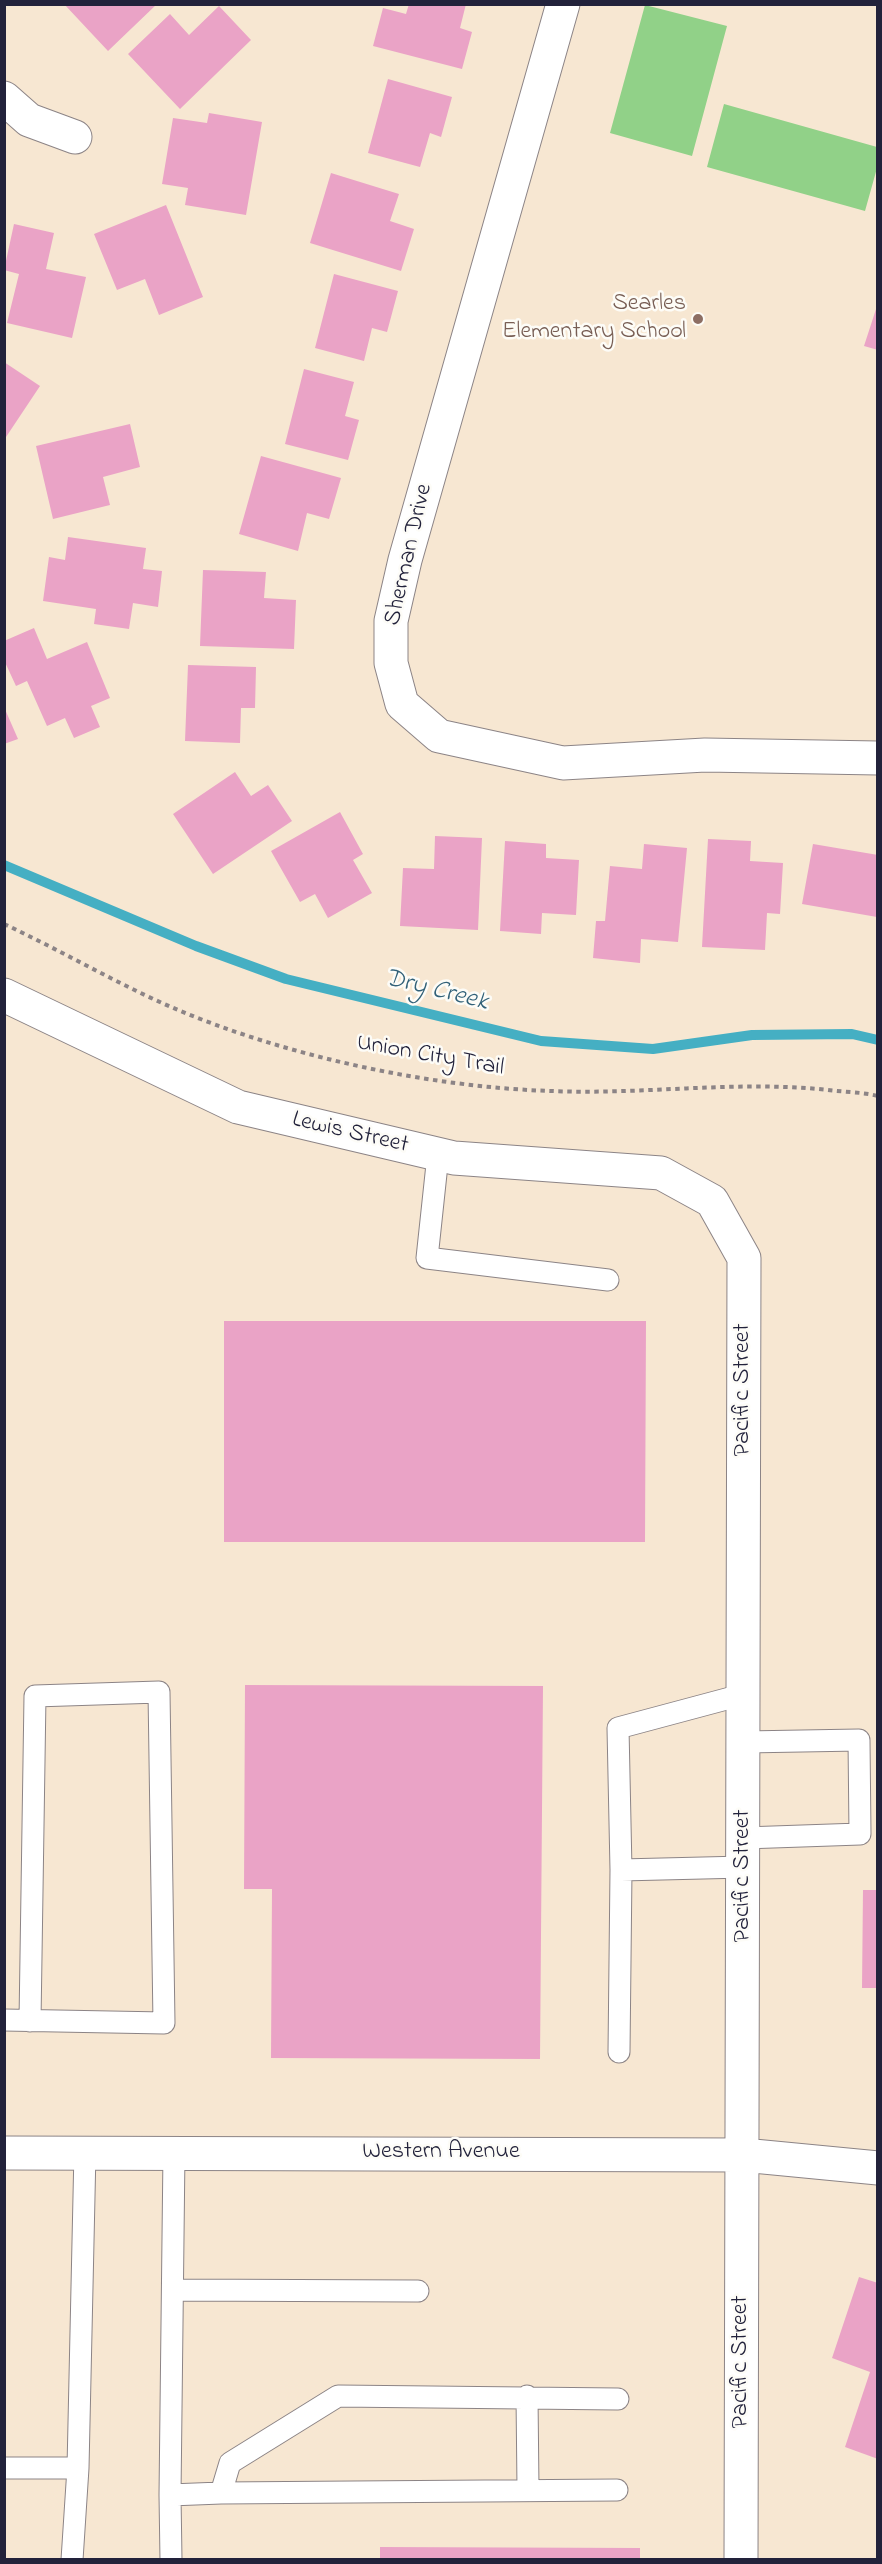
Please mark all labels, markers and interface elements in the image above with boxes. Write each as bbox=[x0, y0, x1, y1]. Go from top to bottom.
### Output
place label: Searles Elementary School bbox=[502, 291, 686, 347]
marker: Searles Elementary School bbox=[691, 312, 705, 326]
street label: Sherman Drive bbox=[380, 481, 440, 629]
water label: Dry Creek bbox=[381, 964, 491, 1020]
street label: Union City Trail bbox=[354, 1030, 506, 1084]
street label: Lewis Street bbox=[289, 1107, 411, 1161]
street label: Pacific Street bbox=[730, 1324, 758, 1456]
street label: Pacific Street bbox=[730, 1810, 758, 1942]
street label: Western Avenue bbox=[362, 2139, 520, 2167]
street label: Pacific Street bbox=[728, 2296, 756, 2428]

